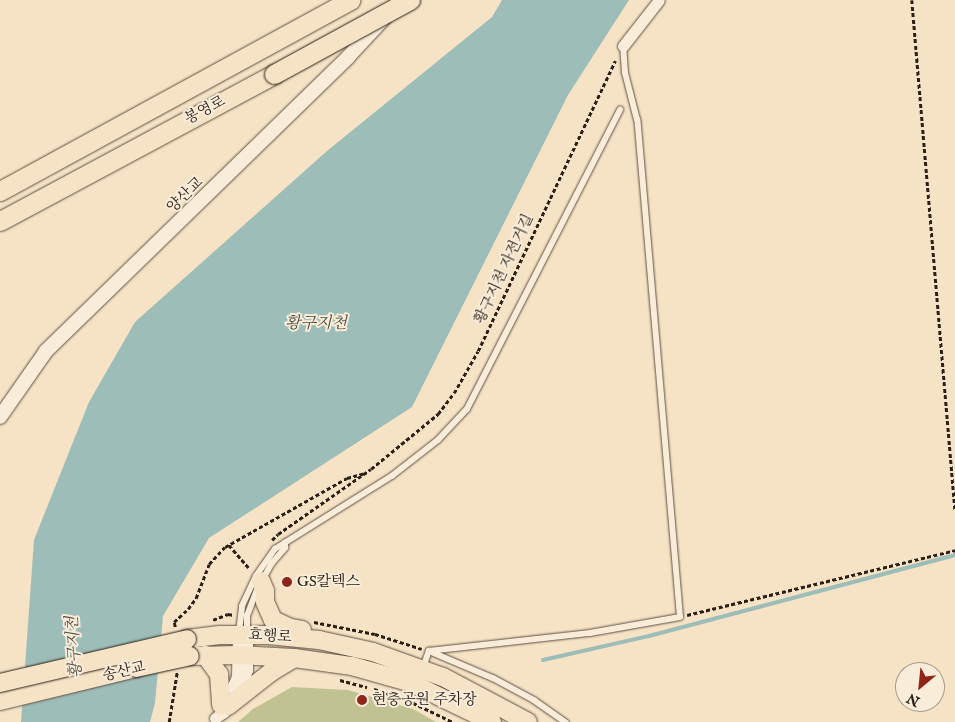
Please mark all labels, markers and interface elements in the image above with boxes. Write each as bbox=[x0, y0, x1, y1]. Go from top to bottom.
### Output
street label: 봉영로 bbox=[182, 92, 228, 128]
street label: 양산교 bbox=[163, 173, 207, 217]
street label: 황구지천 자전거길 bbox=[471, 211, 537, 327]
water label: 황구지천 bbox=[285, 314, 347, 334]
place label: GS칼텍스 bbox=[297, 573, 360, 591]
marker: GS칼텍스 bbox=[281, 576, 293, 588]
water label: 황구지천 bbox=[63, 615, 87, 679]
street label: 효행로 bbox=[248, 626, 292, 646]
street label: 송산교 bbox=[101, 657, 147, 685]
north arrow bbox=[895, 662, 945, 712]
text: N bbox=[904, 689, 923, 710]
place label: 현충공원 주차장 bbox=[372, 691, 477, 709]
marker: 현충공원 주차장 bbox=[356, 694, 368, 706]

